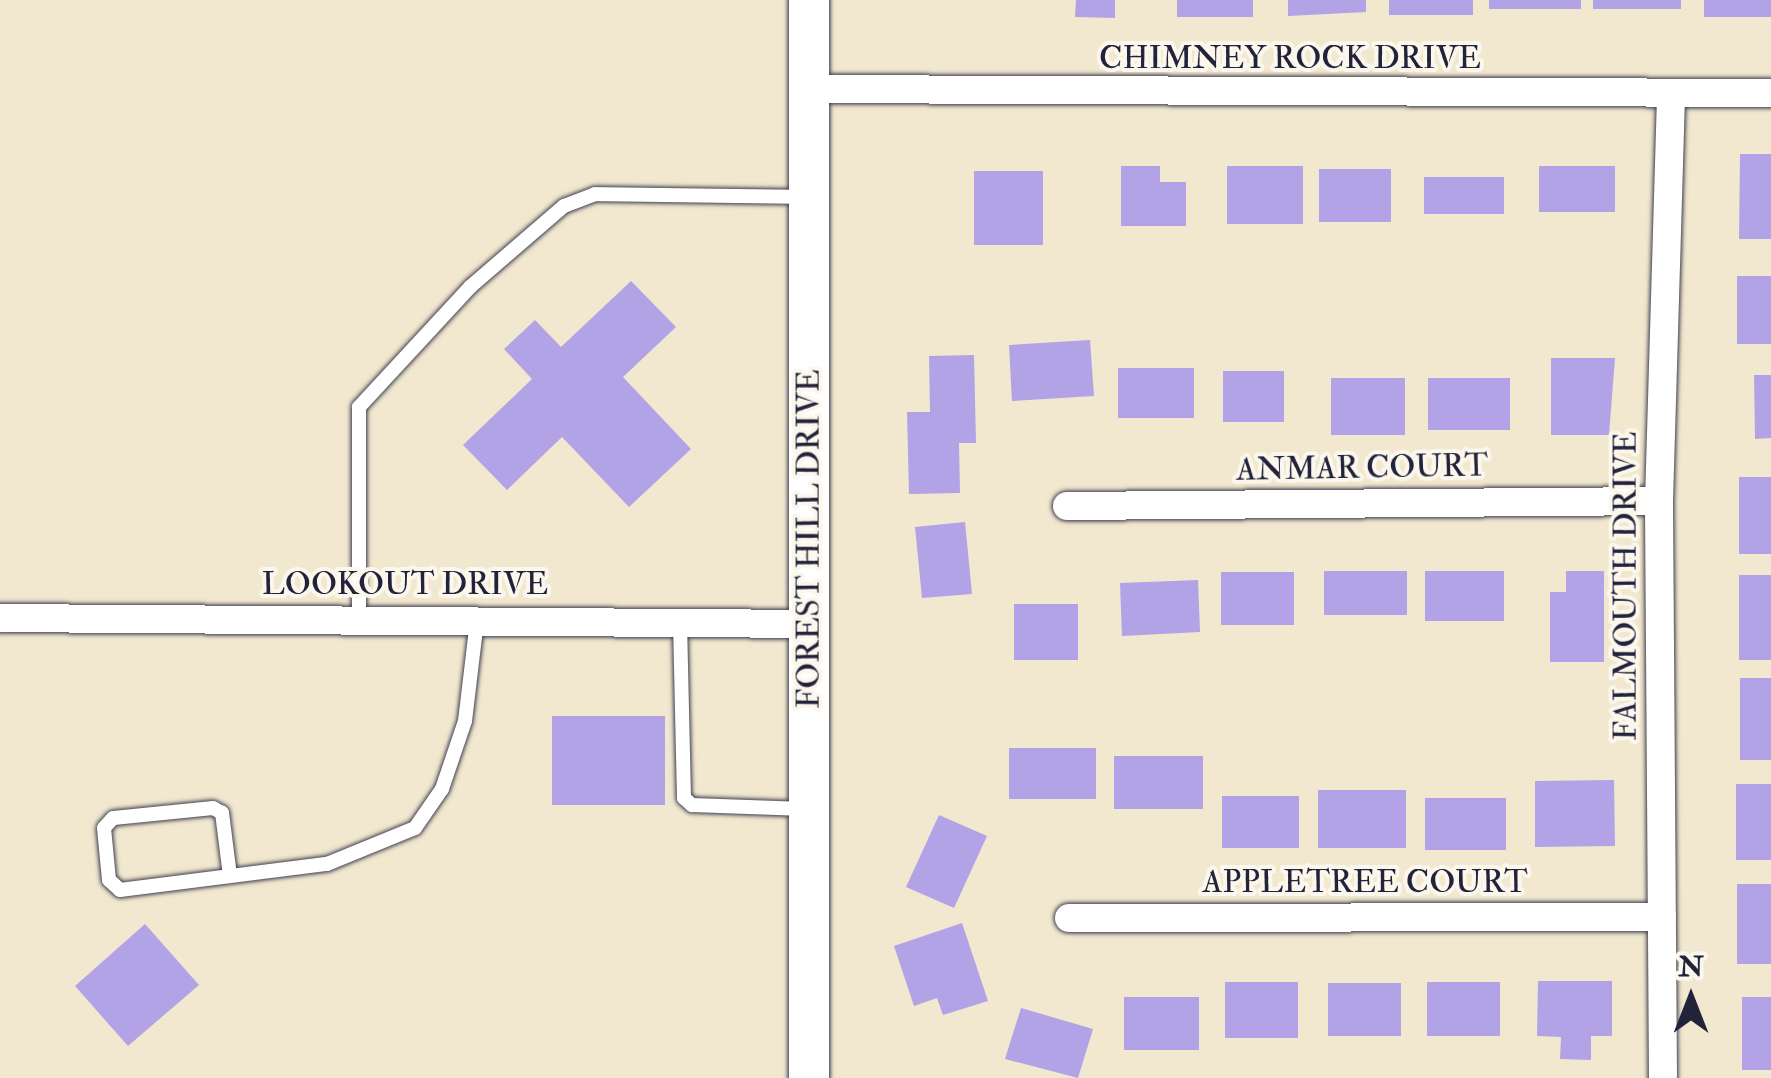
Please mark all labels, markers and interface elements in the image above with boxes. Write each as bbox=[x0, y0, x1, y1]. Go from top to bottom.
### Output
street label: CHIMNEY ROCK DRIVE bbox=[1099, 39, 1481, 77]
street label: FOREST HILL DRIVE bbox=[790, 369, 828, 709]
street label: FALMOUTH DRIVE bbox=[1607, 431, 1645, 741]
street label: ANMAR COURT bbox=[1236, 447, 1488, 489]
street label: LOOKOUT DRIVE bbox=[262, 565, 548, 603]
street label: APPLETREE COURT bbox=[1202, 863, 1528, 901]
north arrow bbox=[1641, 948, 1741, 1048]
text: N bbox=[1678, 950, 1704, 985]

